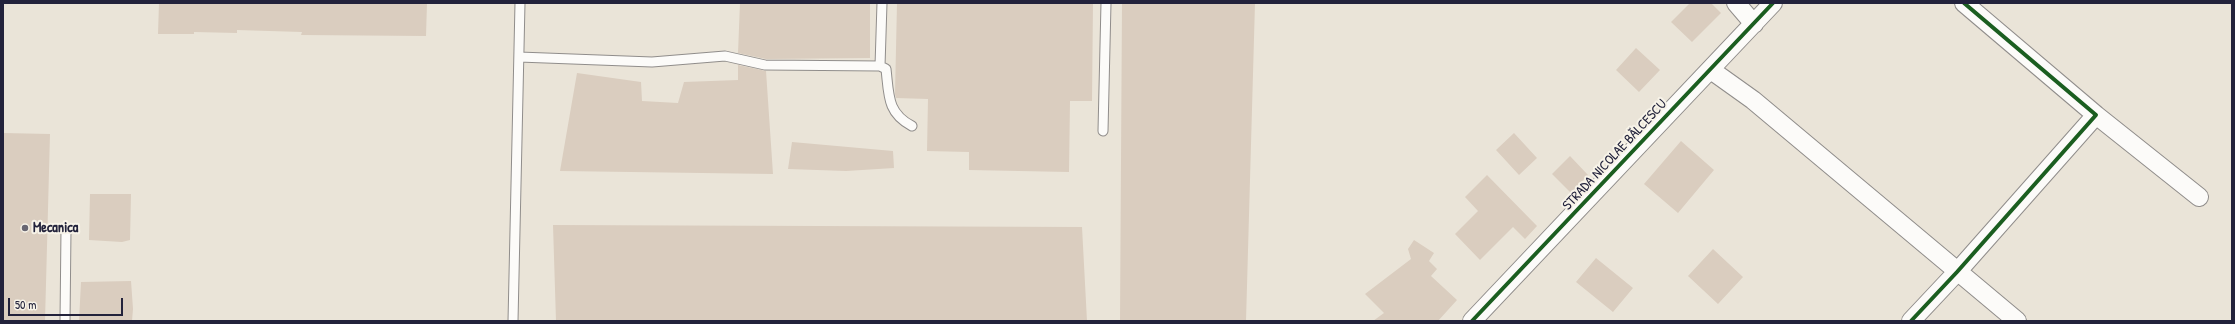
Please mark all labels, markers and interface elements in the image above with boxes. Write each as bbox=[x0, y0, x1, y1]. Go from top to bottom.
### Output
street label: STRADA NICOLAE BĂLCESCU bbox=[1559, 96, 1671, 214]
place label: Mecanica bbox=[33, 220, 78, 236]
marker: Mecanica bbox=[20, 223, 30, 233]
scale bar bbox=[10, 290, 125, 316]
text: 50 m bbox=[15, 296, 36, 313]

